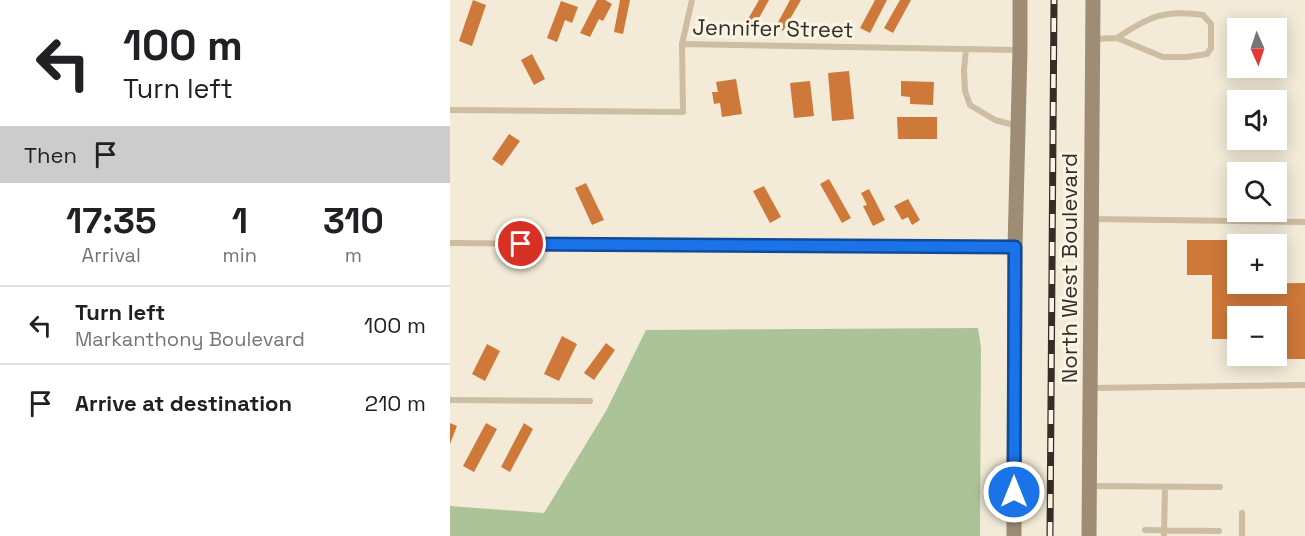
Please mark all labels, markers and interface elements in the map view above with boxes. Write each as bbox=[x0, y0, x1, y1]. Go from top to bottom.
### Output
street label: Jennifer Street bbox=[692, 13, 854, 43]
north arrow bbox=[1227, 18, 1287, 78]
map controls bbox=[1227, 18, 1287, 366]
text: 100 m bbox=[123, 19, 243, 72]
icon: left bbox=[24, 24, 102, 102]
text: Turn left bbox=[123, 71, 233, 106]
button: sound bbox=[1227, 90, 1287, 150]
icon: arrive bbox=[89, 138, 122, 171]
text: Then bbox=[24, 141, 77, 169]
street label: North West Boulevard bbox=[1055, 153, 1083, 383]
button: search bbox=[1227, 162, 1287, 222]
text: 17:35 bbox=[66, 198, 157, 244]
text: 1 bbox=[232, 198, 248, 244]
text: 310 bbox=[323, 198, 384, 244]
pin bbox=[495, 218, 546, 269]
icon: arrive bbox=[504, 227, 537, 260]
button: + bbox=[1227, 234, 1287, 294]
text: Arrival bbox=[82, 242, 141, 268]
text: min bbox=[223, 242, 257, 268]
text: m bbox=[345, 242, 362, 268]
text: Turn left bbox=[75, 298, 165, 326]
button: − bbox=[1227, 306, 1287, 366]
icon: left bbox=[24, 309, 57, 342]
text: 100 m bbox=[364, 311, 426, 339]
text: Markanthony Boulevard bbox=[75, 326, 305, 352]
icon: arrive bbox=[24, 387, 57, 420]
text: Arrive at destination bbox=[75, 389, 292, 417]
text: 210 m bbox=[365, 389, 426, 417]
position arrow bbox=[982, 460, 1046, 524]

